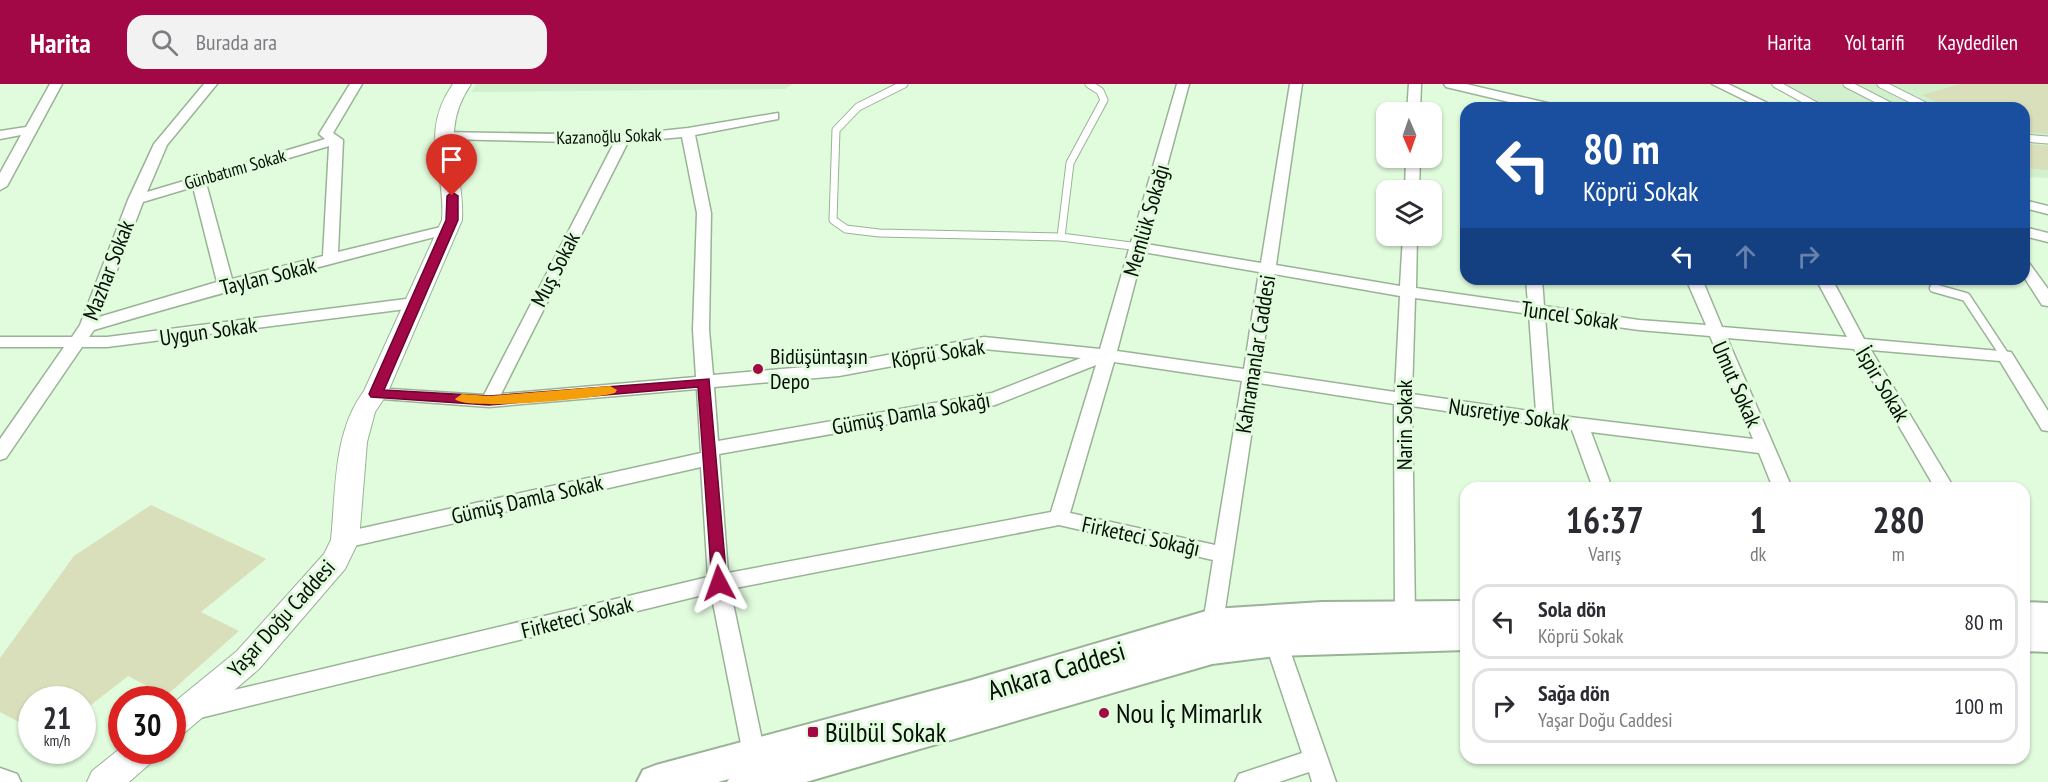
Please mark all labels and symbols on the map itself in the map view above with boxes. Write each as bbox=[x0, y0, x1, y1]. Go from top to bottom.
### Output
north arrow bbox=[1376, 102, 1442, 168]
street label: Kazanoğlu Sokak bbox=[556, 123, 662, 149]
pin bbox=[426, 134, 477, 196]
street label: Günbatımı Sokak bbox=[182, 144, 288, 194]
street label: Memlük Sokağı bbox=[1117, 161, 1175, 279]
street label: Mazhar Sokak bbox=[76, 216, 140, 324]
street label: Muş Sokak bbox=[524, 226, 586, 311]
street label: Taylan Sokak bbox=[217, 250, 319, 301]
street label: Kahramanlar Caddesi bbox=[1229, 273, 1281, 435]
street label: Tuncel Sokak bbox=[1519, 294, 1621, 336]
street label: Uygun Sokak bbox=[158, 310, 259, 352]
street label: Köprü Sokak bbox=[889, 332, 987, 374]
street label: Umut Sokak bbox=[1706, 337, 1768, 432]
street label: İspir Sokak bbox=[1850, 341, 1916, 427]
place label: Bidüşüntaşın Depo bbox=[770, 342, 868, 395]
marker: Bidüşüntaşın Depo bbox=[751, 362, 765, 376]
street label: Narin Sokak bbox=[1390, 379, 1418, 470]
street label: Gümüş Damla Sokağı bbox=[830, 385, 992, 441]
street label: Nusretiye Sokak bbox=[1447, 392, 1572, 436]
street label: Gümüş Damla Sokak bbox=[449, 468, 606, 530]
street label: Firketeci Sokağı bbox=[1079, 510, 1203, 562]
position arrow bbox=[687, 551, 751, 615]
street label: Yaşar Doğu Caddesi bbox=[221, 554, 341, 682]
street label: Firketeci Sokak bbox=[518, 589, 636, 644]
street label: Ankara Caddesi bbox=[983, 633, 1129, 707]
speed limit sign: 30 bbox=[108, 686, 186, 764]
place label: Nou İç Mimarlık bbox=[1116, 696, 1263, 730]
marker: Nou İç Mimarlık bbox=[1097, 706, 1111, 720]
place label: Bülbül Sokak bbox=[825, 715, 947, 749]
marker: Bülbül Sokak bbox=[806, 725, 820, 739]

